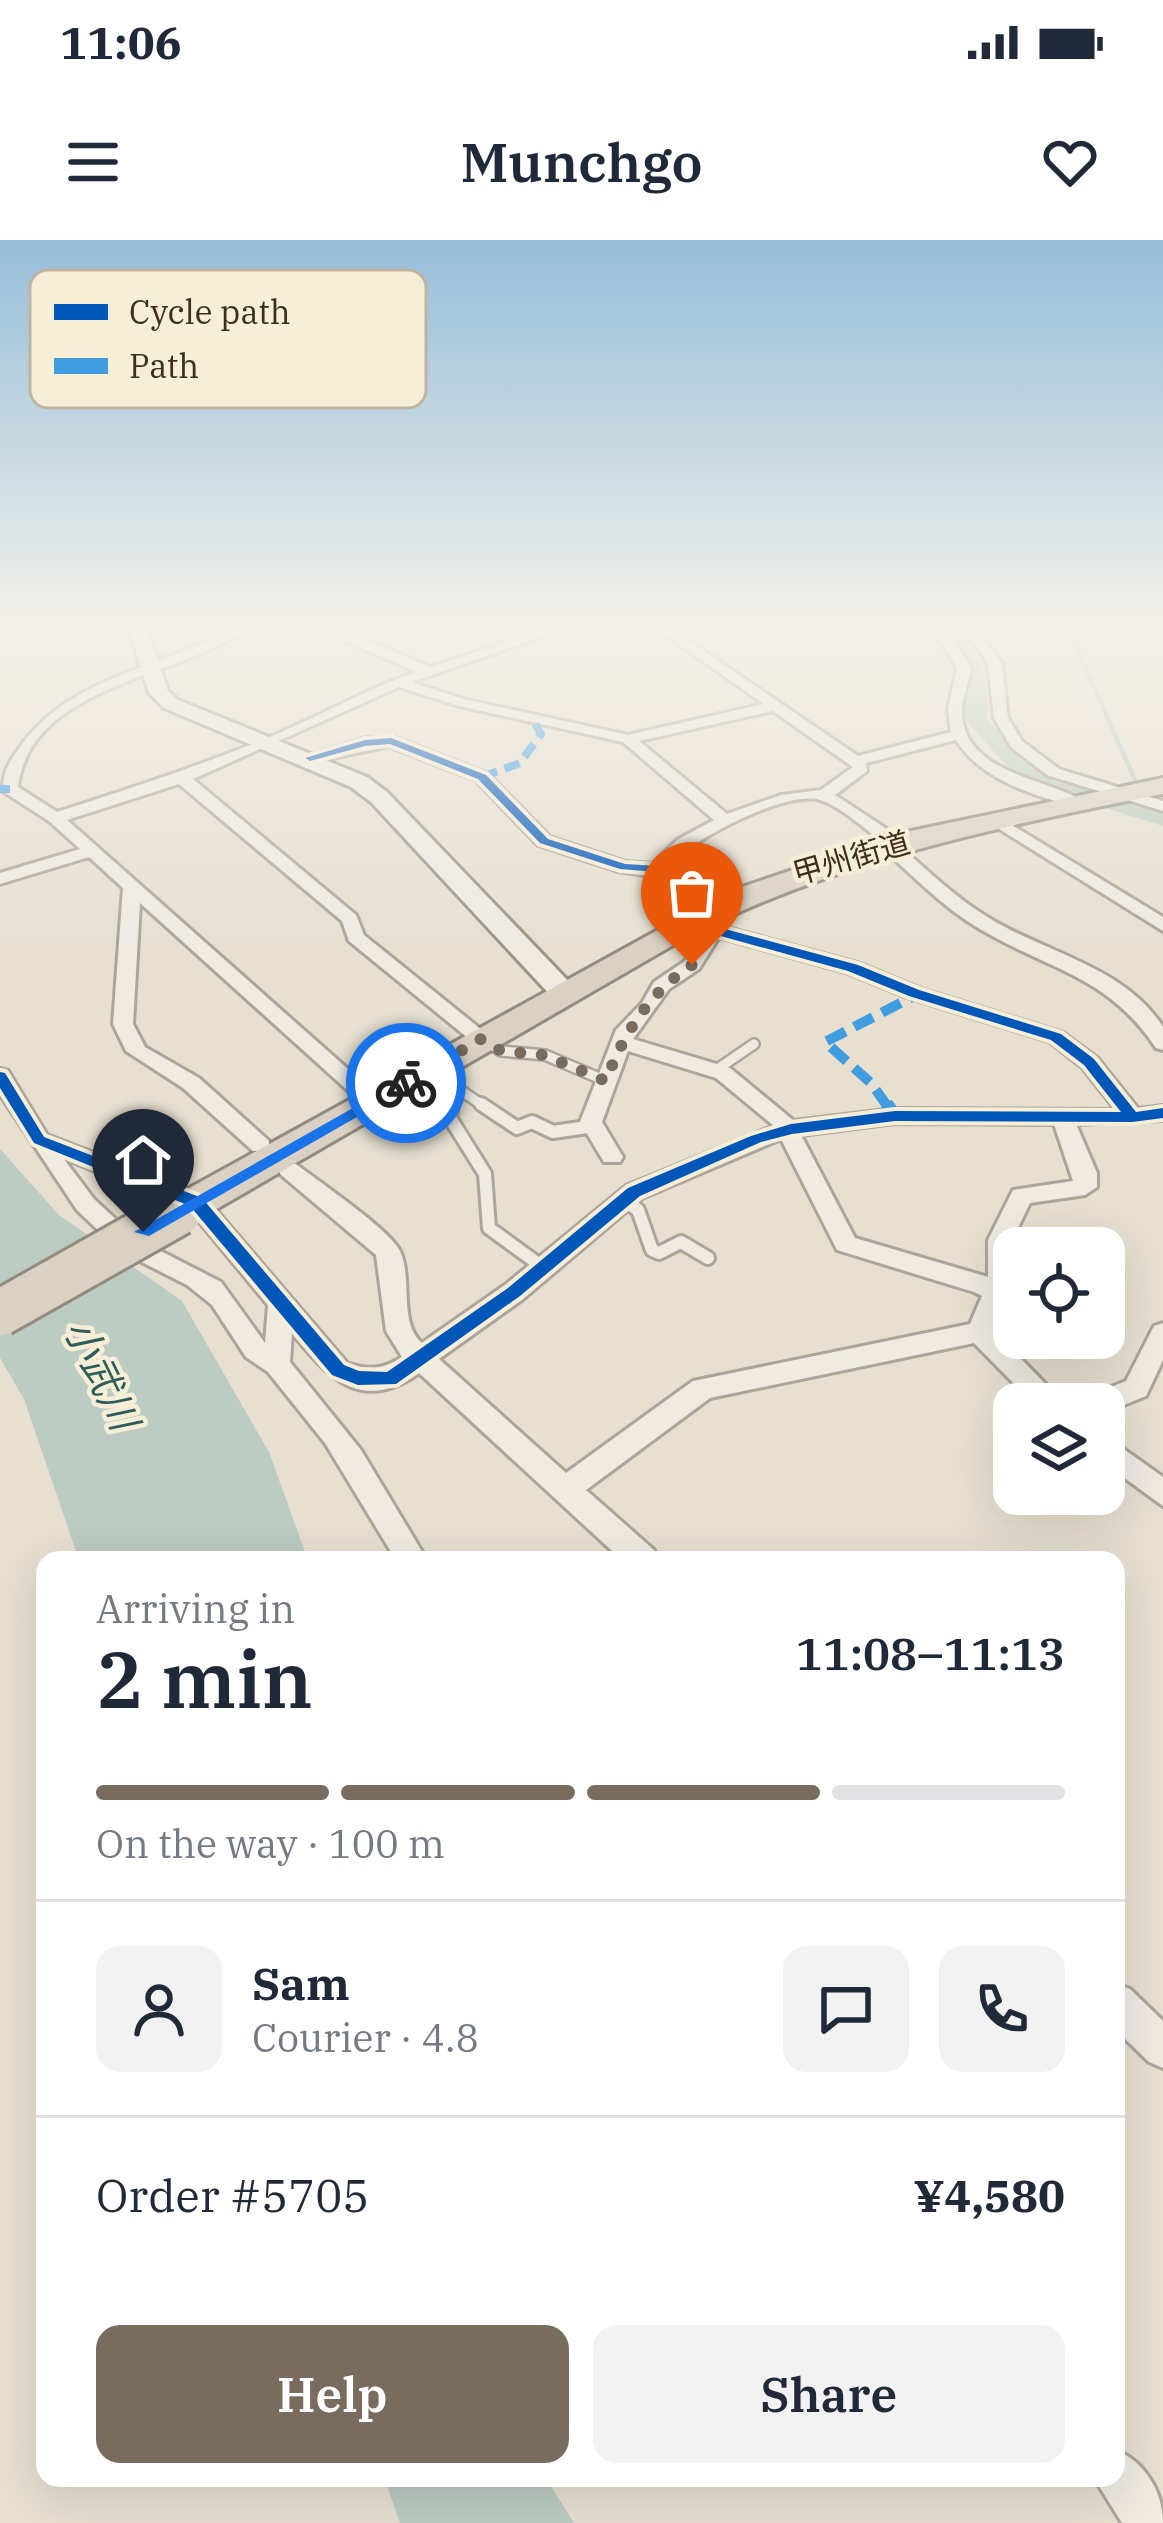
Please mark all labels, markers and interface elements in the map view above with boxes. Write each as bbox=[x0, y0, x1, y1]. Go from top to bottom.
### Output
text: 11:06 bbox=[60, 13, 182, 71]
text: Munchgo bbox=[460, 127, 703, 197]
icon: menu bbox=[60, 129, 126, 195]
icon: heart bbox=[1037, 129, 1103, 195]
legend bbox=[30, 270, 426, 408]
text: Cycle path bbox=[129, 290, 290, 333]
text: Path bbox=[129, 344, 199, 387]
street label: 甲州街道 bbox=[788, 822, 914, 892]
pin bbox=[641, 842, 743, 965]
icon: bag bbox=[659, 860, 725, 926]
courier bbox=[346, 1023, 466, 1143]
icon: bike bbox=[373, 1050, 439, 1116]
pin bbox=[92, 1109, 194, 1232]
icon: home bbox=[110, 1127, 176, 1193]
map controls bbox=[993, 1227, 1125, 1515]
button: locate bbox=[993, 1227, 1125, 1359]
water label: 小武川 bbox=[53, 1310, 152, 1441]
button: layers bbox=[993, 1383, 1125, 1515]
text: Arriving in bbox=[96, 1583, 295, 1634]
text: 11:08–11:13 bbox=[796, 1624, 1065, 1682]
text: 2 min bbox=[96, 1628, 313, 1729]
text: On the way · 100 m bbox=[96, 1818, 445, 1869]
button: person bbox=[96, 1946, 222, 2072]
button: chat bbox=[783, 1946, 909, 2072]
button: phone bbox=[939, 1946, 1065, 2072]
text: Sam bbox=[252, 1954, 350, 2012]
text: Courier · 4.8 bbox=[252, 2012, 479, 2063]
text: Order #5705 bbox=[96, 2166, 369, 2224]
text: ¥4,580 bbox=[914, 2166, 1065, 2224]
button: Help bbox=[96, 2325, 569, 2463]
button: Share bbox=[593, 2325, 1065, 2463]

